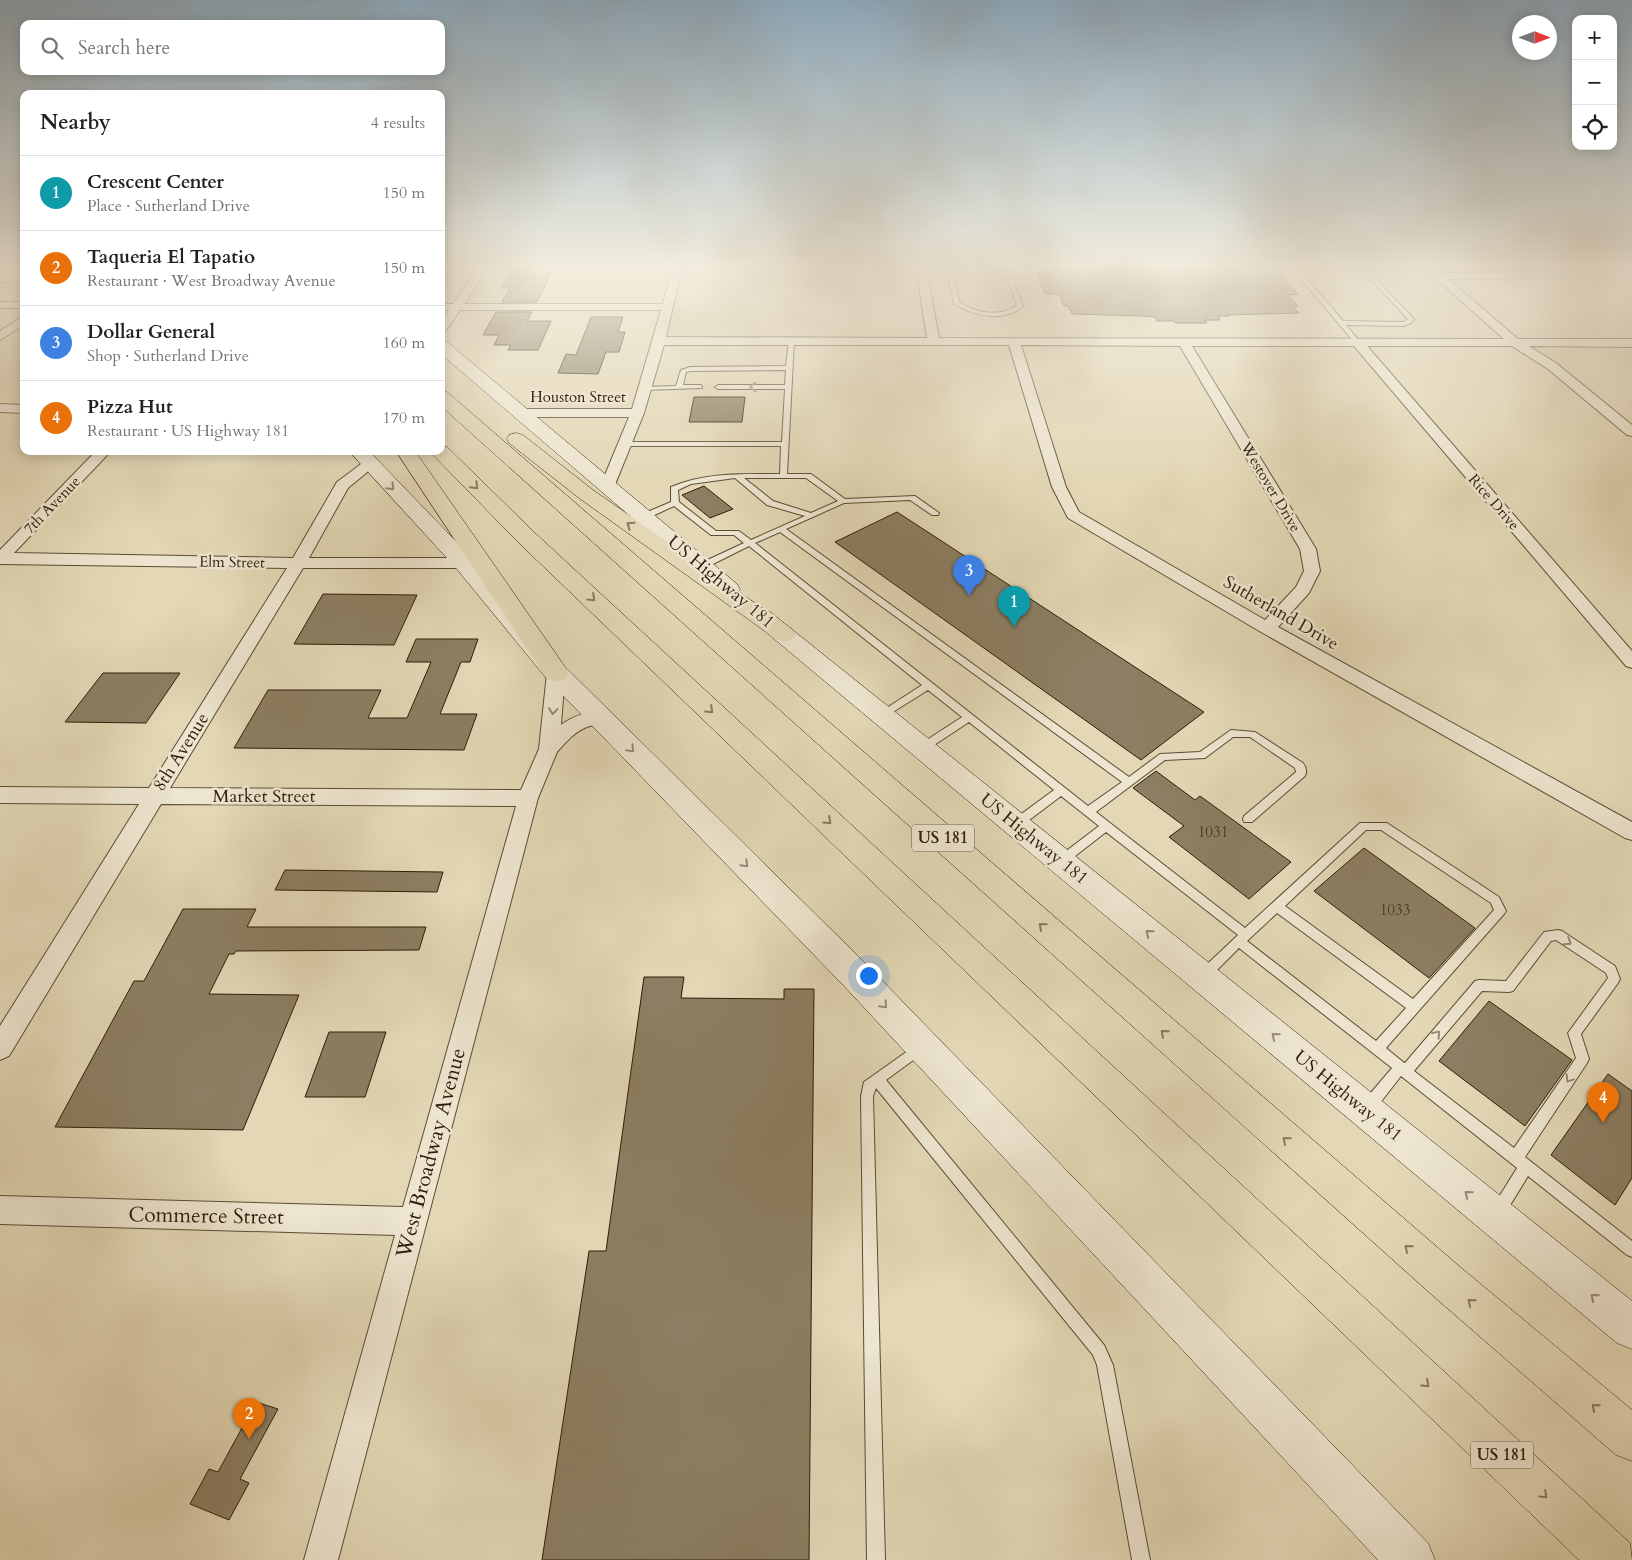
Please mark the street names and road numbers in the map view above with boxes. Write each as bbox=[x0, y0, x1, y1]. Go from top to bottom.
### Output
street label: Houston Street bbox=[530, 387, 626, 407]
street label: Westover Drive bbox=[1236, 438, 1306, 536]
street label: Rice Drive bbox=[1464, 470, 1524, 535]
street label: 7th Avenue bbox=[19, 472, 85, 538]
street label: US Highway 181 bbox=[662, 530, 780, 634]
street label: Elm Street bbox=[199, 551, 265, 573]
street label: Sutherland Drive bbox=[1219, 570, 1343, 656]
street label: 8th Avenue bbox=[147, 708, 215, 796]
street label: Market Street bbox=[213, 784, 316, 809]
street label: US Highway 181 bbox=[975, 787, 1093, 891]
road number: US 181 bbox=[912, 824, 974, 851]
street label: US Highway 181 bbox=[1289, 1044, 1407, 1148]
street label: West Broadway Avenue bbox=[389, 1045, 473, 1262]
street label: Commerce Street bbox=[128, 1200, 284, 1232]
road number: US 181 bbox=[1471, 1442, 1533, 1468]

